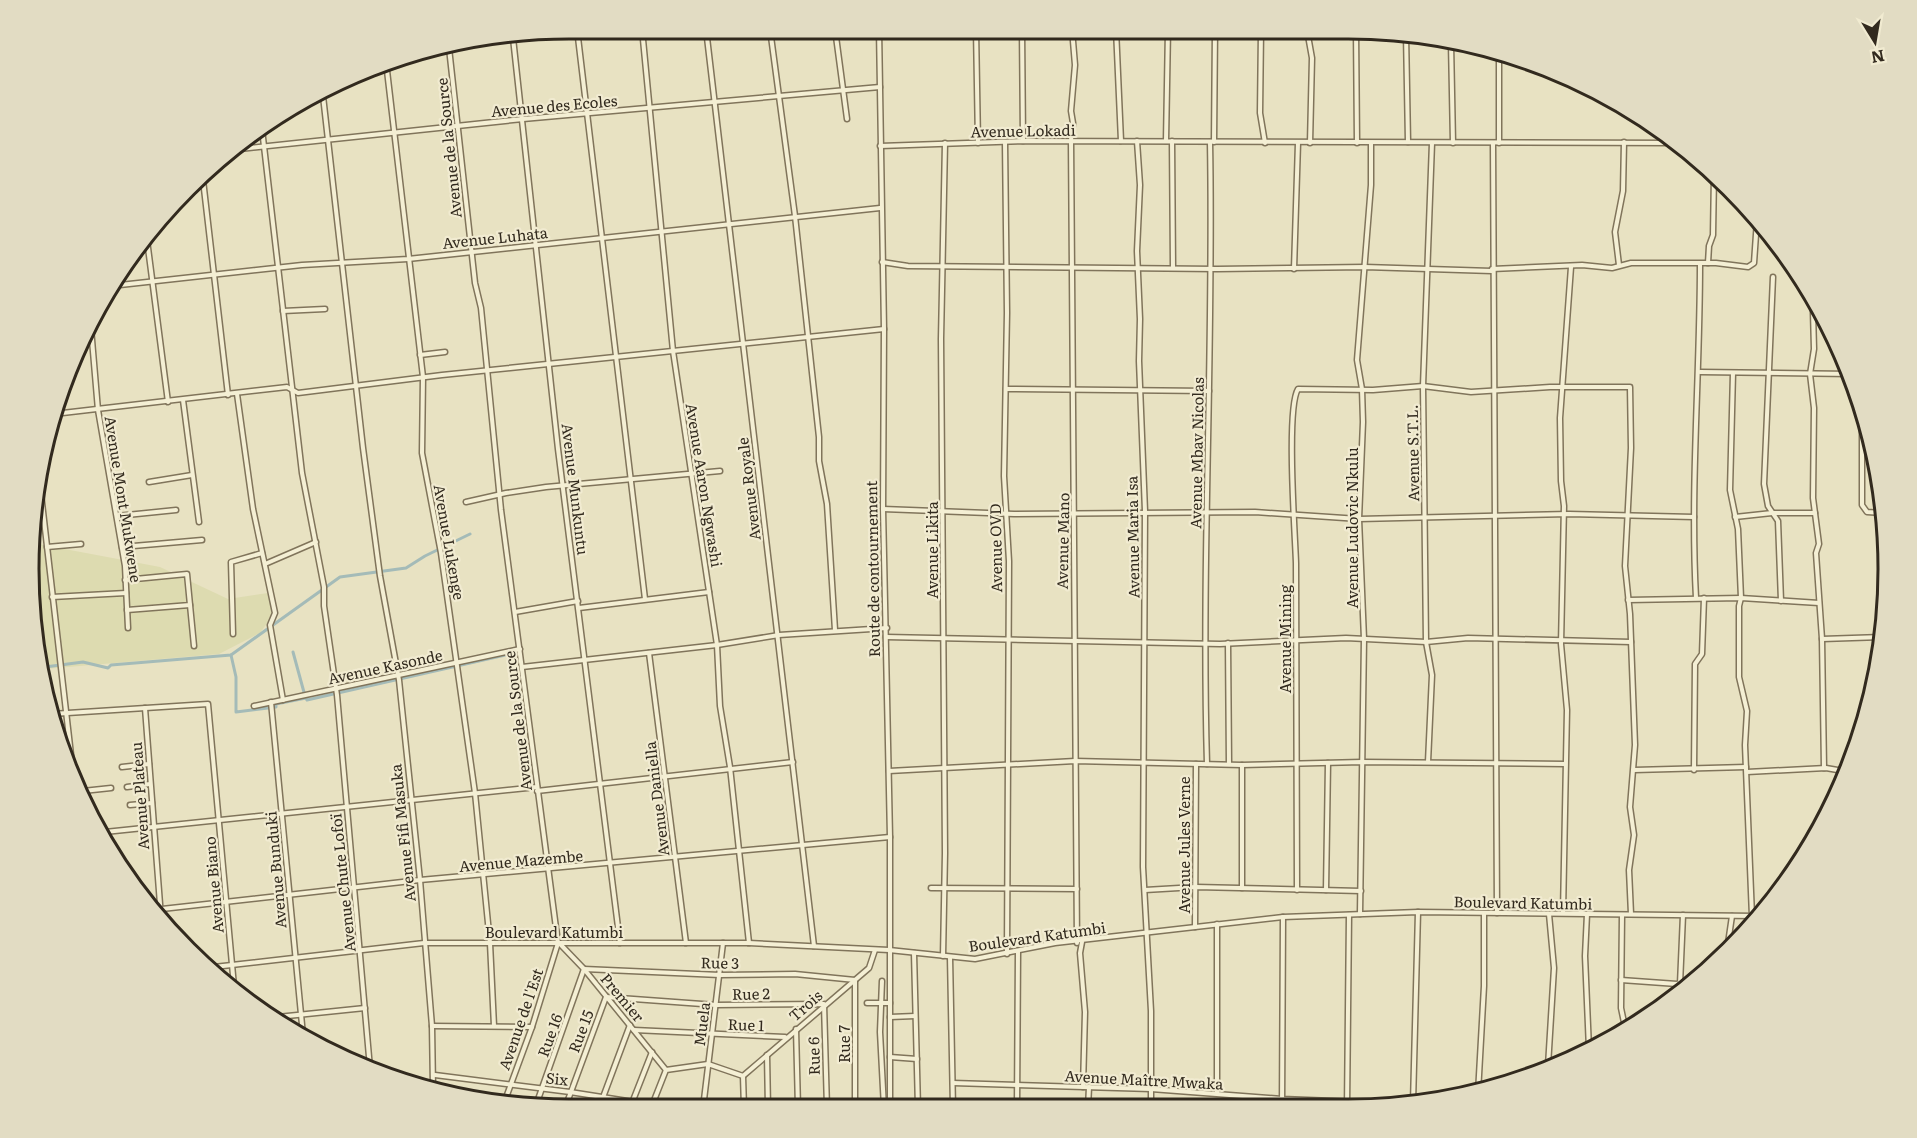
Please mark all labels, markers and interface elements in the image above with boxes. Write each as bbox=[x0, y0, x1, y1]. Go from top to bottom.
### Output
north arrow bbox=[1845, 12, 1905, 72]
text: N bbox=[1869, 45, 1887, 71]
street label: Avenue de la Source bbox=[429, 77, 467, 219]
street label: Avenue des Ecoles bbox=[490, 88, 618, 122]
street label: Avenue Lokadi bbox=[970, 118, 1076, 142]
street label: Avenue Luhata bbox=[441, 220, 550, 254]
street label: Avenue Mbav Nicolas bbox=[1183, 377, 1209, 529]
street label: Avenue Aaron Ngwashi bbox=[681, 401, 729, 569]
street label: Avenue S.T.L. bbox=[1400, 404, 1424, 502]
street label: Avenue Mont Mukwene bbox=[99, 414, 149, 584]
street label: Avenue Munkuntu bbox=[556, 422, 596, 557]
street label: Avenue Royale bbox=[730, 436, 766, 542]
street label: Avenue Ludovic Nkulu bbox=[1340, 447, 1363, 609]
street label: Avenue Maria Isa bbox=[1119, 475, 1145, 598]
street label: Route de contournement bbox=[859, 480, 885, 658]
street label: Avenue Lukenge bbox=[429, 482, 472, 602]
street label: Avenue Mano bbox=[1050, 492, 1074, 590]
street label: Avenue Likita bbox=[920, 500, 943, 599]
street label: Avenue OVD bbox=[983, 503, 1007, 593]
street label: Avenue Mining bbox=[1273, 584, 1296, 693]
street label: Avenue Kasonde bbox=[326, 643, 445, 689]
street label: Avenue de la Source bbox=[497, 649, 537, 792]
street label: Avenue Daniella bbox=[637, 739, 674, 858]
street label: Avenue Plateau bbox=[124, 741, 154, 851]
street label: Avenue Fifi Masuka bbox=[383, 762, 421, 903]
street label: Avenue Jules Verne bbox=[1172, 776, 1195, 914]
street label: Avenue Bunduki bbox=[258, 810, 292, 930]
street label: Avenue Chute Lofoï bbox=[323, 813, 361, 953]
street label: Avenue Biano bbox=[197, 835, 229, 934]
street label: Avenue Mazembe bbox=[458, 843, 584, 877]
street label: Boulevard Katumbi bbox=[1453, 889, 1593, 915]
street label: Boulevard Katumbi bbox=[967, 915, 1107, 957]
street label: Boulevard Katumbi bbox=[485, 920, 623, 943]
street label: Rue 3 bbox=[700, 950, 740, 974]
street label: Avenue de l'Est bbox=[492, 965, 548, 1073]
street label: Premier bbox=[596, 967, 650, 1027]
street label: Rue 2 bbox=[732, 981, 771, 1005]
street label: Trois bbox=[783, 984, 827, 1026]
street label: Muela bbox=[687, 1000, 715, 1047]
street label: Rue 15 bbox=[561, 1006, 599, 1056]
street label: Rue 16 bbox=[531, 1010, 567, 1060]
street label: Rue 1 bbox=[727, 1012, 765, 1036]
street label: Rue 7 bbox=[832, 1025, 855, 1063]
street label: Rue 6 bbox=[801, 1037, 825, 1075]
street label: Avenue Maître Mwaka bbox=[1064, 1063, 1225, 1095]
street label: Six bbox=[545, 1065, 570, 1091]

